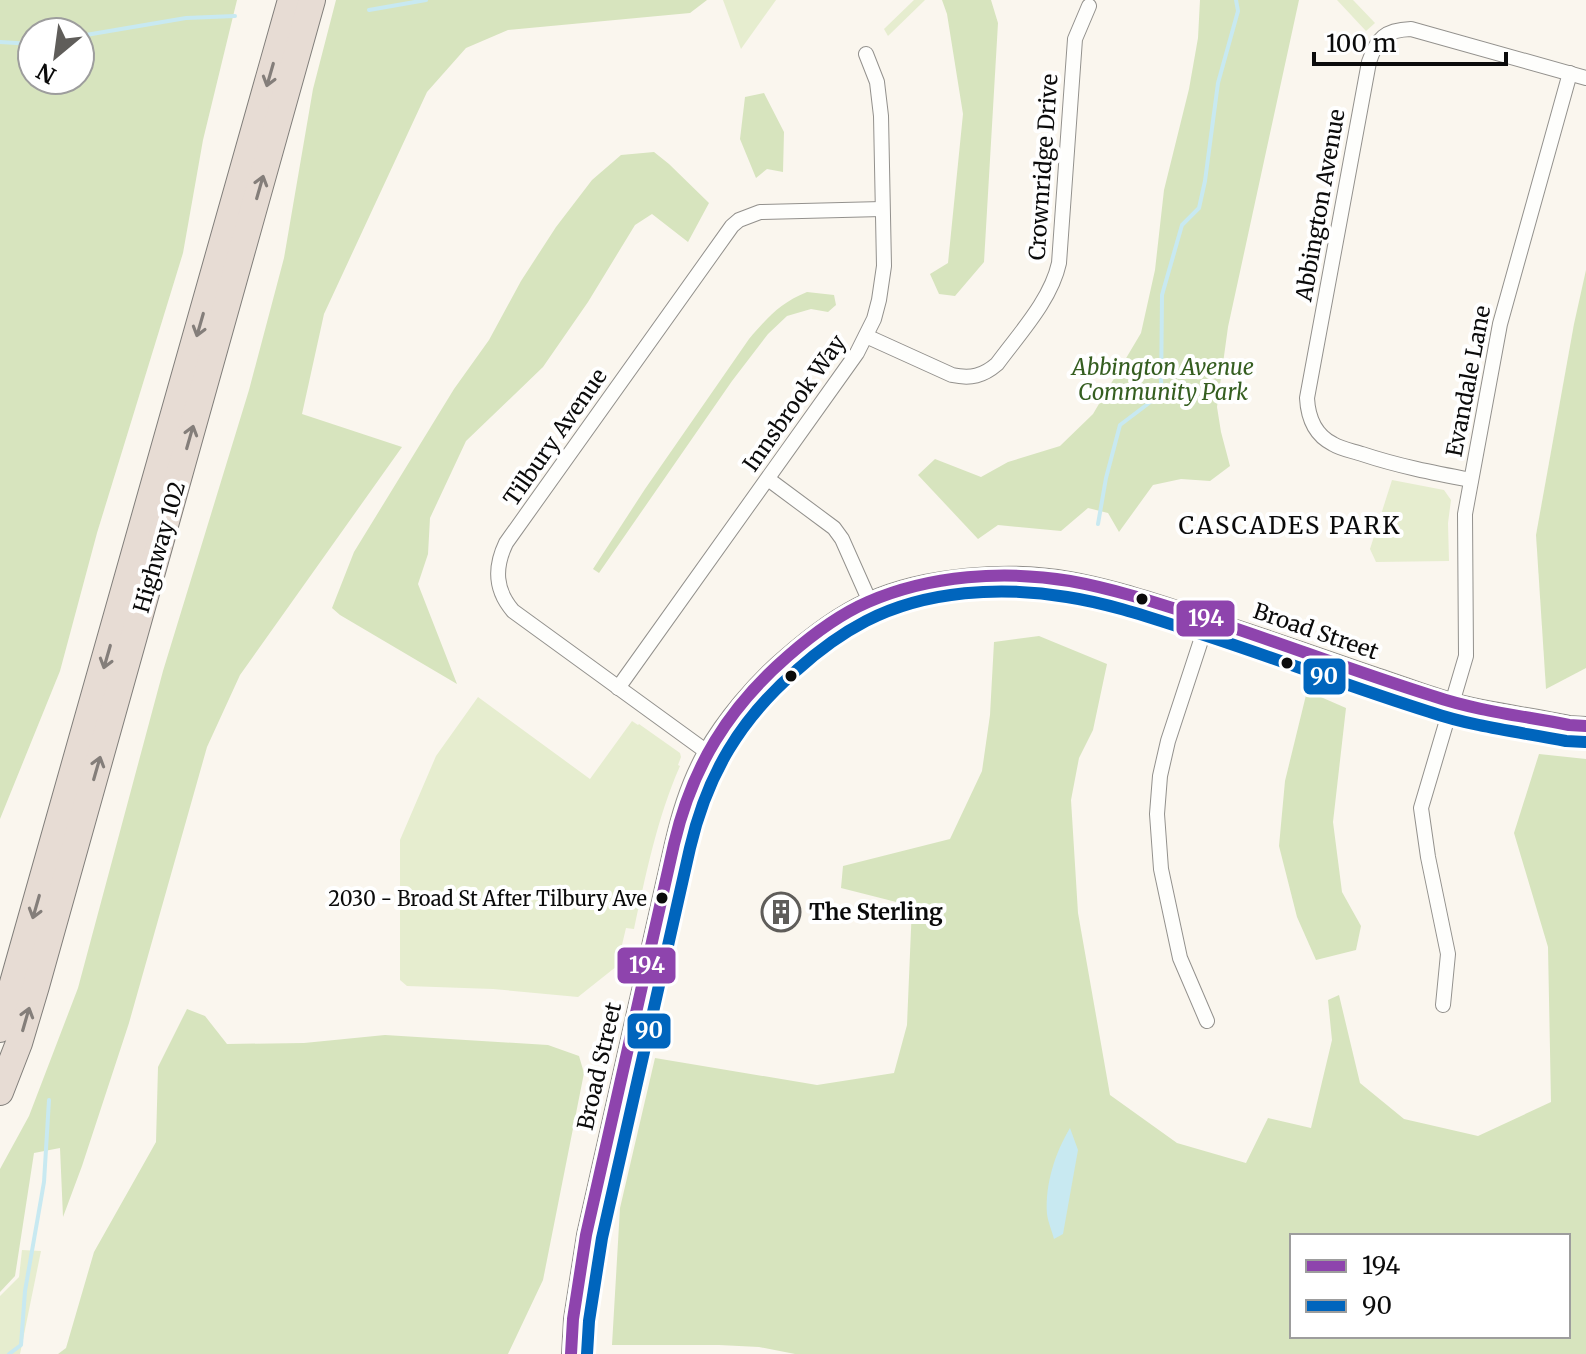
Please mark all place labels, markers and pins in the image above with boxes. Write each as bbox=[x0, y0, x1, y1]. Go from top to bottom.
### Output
unlabelled marker bbox=[1134, 591, 1150, 607]
unlabelled marker bbox=[1279, 655, 1295, 671]
unlabelled marker bbox=[783, 668, 799, 684]
place label: 2030 - Broad St After Tilbury Ave bbox=[328, 886, 647, 911]
marker: 2030 - Broad St After Tilbury Ave bbox=[654, 890, 670, 906]
building icon: The Sterling bbox=[760, 891, 802, 933]
place label: The Sterling bbox=[809, 898, 943, 926]

